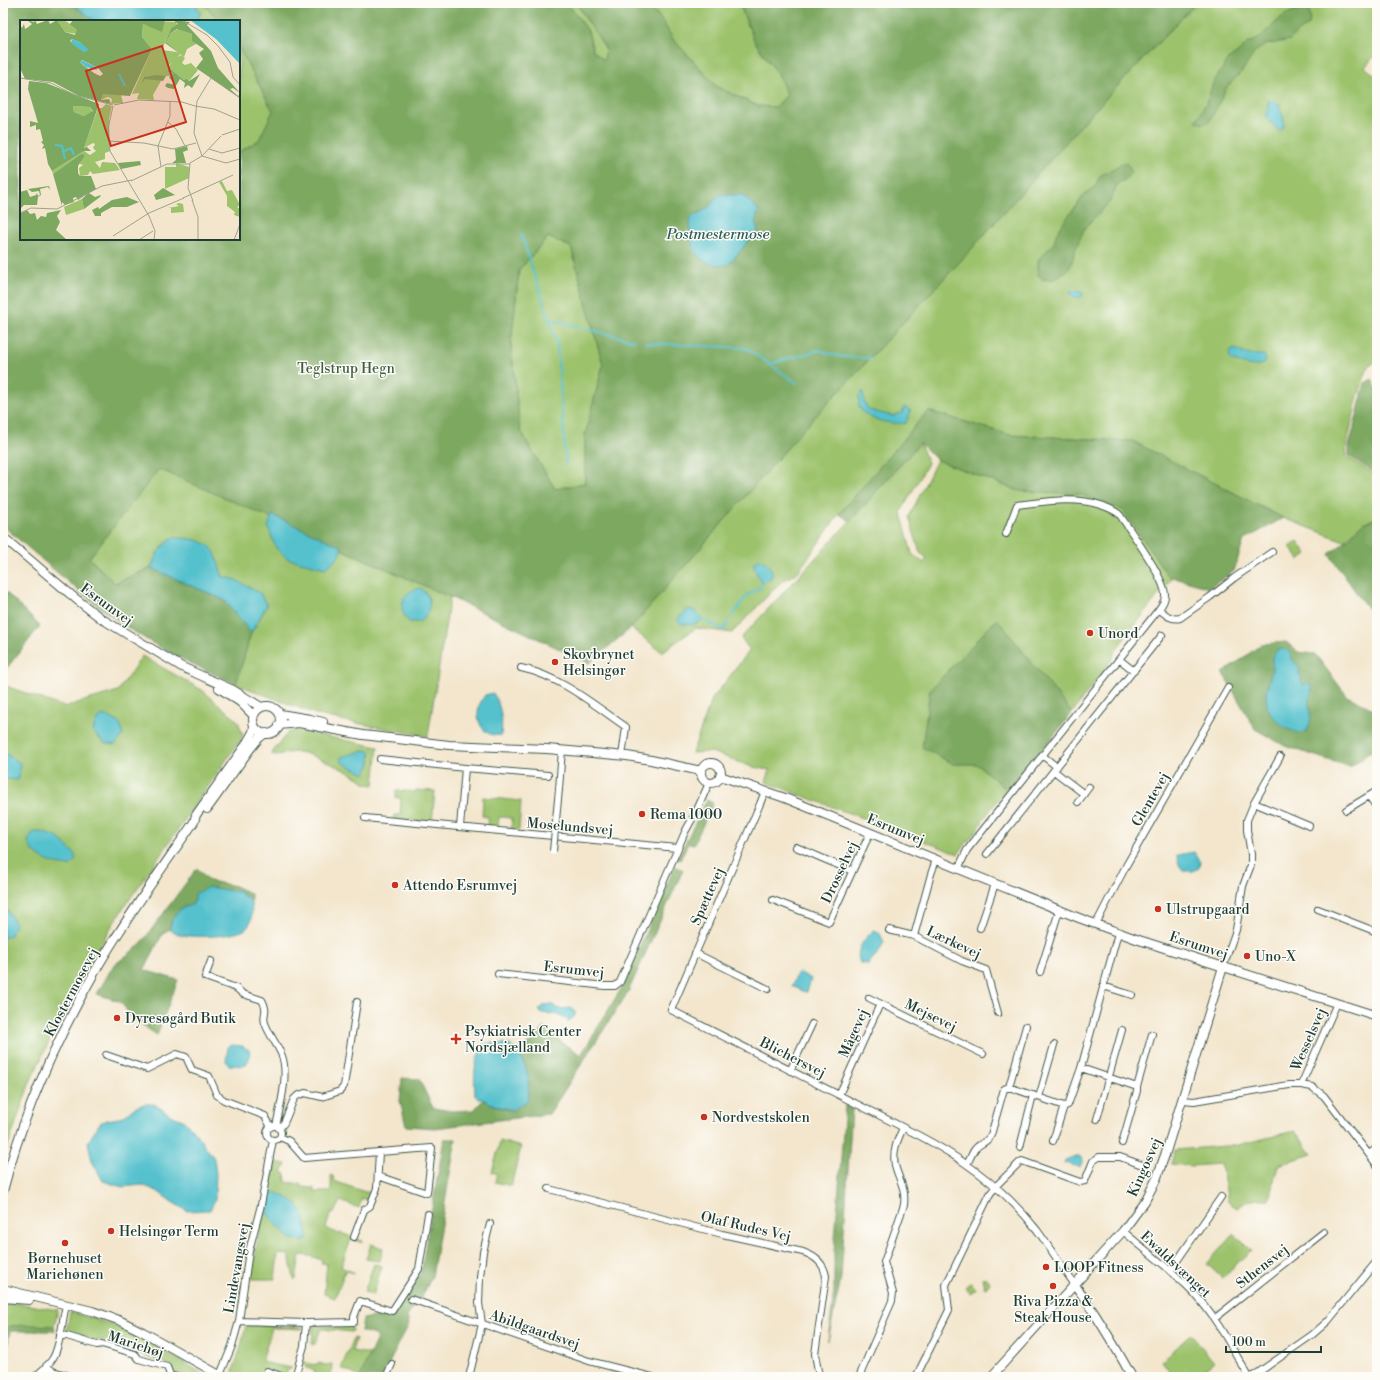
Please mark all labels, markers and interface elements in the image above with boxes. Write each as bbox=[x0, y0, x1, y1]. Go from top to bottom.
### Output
inset map bbox=[20, 20, 240, 240]
water label: Postmestermose bbox=[666, 225, 769, 244]
park label: Teglstrup Hegn bbox=[297, 360, 395, 378]
street label: Esrumvej bbox=[77, 580, 136, 630]
place label: Unord bbox=[1098, 625, 1138, 643]
marker: Unord bbox=[1085, 628, 1095, 638]
place label: Skovbrynet Helsingør bbox=[563, 646, 634, 680]
marker: Skovbrynet Helsingør bbox=[550, 657, 560, 667]
street label: Glentevej bbox=[1128, 769, 1174, 830]
place label: Rema 1000 bbox=[650, 806, 722, 824]
marker: Rema 1000 bbox=[637, 809, 647, 819]
street label: Esrumvej bbox=[864, 810, 927, 850]
street label: Moselundsvej bbox=[526, 814, 614, 840]
street label: Drosselvej bbox=[818, 838, 862, 906]
street label: Spættevej bbox=[687, 864, 729, 928]
place label: Attendo Esrumvej bbox=[402, 877, 517, 895]
marker: Attendo Esrumvej bbox=[390, 880, 400, 890]
place label: Ulstrupgaard bbox=[1166, 901, 1250, 919]
marker: Ulstrupgaard bbox=[1153, 904, 1163, 914]
street label: Lærkevej bbox=[923, 922, 984, 963]
street label: Esrumvej bbox=[1167, 928, 1230, 964]
street label: Klostermosevej bbox=[41, 945, 103, 1040]
place label: Uno-X bbox=[1255, 948, 1296, 966]
marker: Uno-X bbox=[1242, 951, 1252, 961]
street label: Esrumvej bbox=[543, 958, 605, 982]
street label: Mejsevej bbox=[902, 996, 960, 1036]
street label: Wesselsvej bbox=[1287, 1005, 1331, 1075]
street label: Mågevej bbox=[835, 1006, 873, 1061]
place label: Dyresøgård Butik bbox=[125, 1010, 236, 1028]
marker: Dyresøgård Butik bbox=[112, 1013, 122, 1023]
place label: Psykiatrisk Center Nordsjælland bbox=[465, 1023, 581, 1057]
marker: Psykiatrisk Center Nordsjælland bbox=[450, 1033, 462, 1045]
street label: Blichersvej bbox=[756, 1033, 829, 1082]
place label: Nordvestskolen bbox=[712, 1109, 811, 1127]
marker: Nordvestskolen bbox=[699, 1112, 709, 1122]
street label: Kingosvej bbox=[1124, 1135, 1166, 1200]
street label: Olaf Rudes Vej bbox=[699, 1208, 793, 1246]
street label: Lindevangsvej bbox=[220, 1221, 254, 1315]
place label: Helsingør Term bbox=[119, 1223, 219, 1241]
marker: Helsingør Term bbox=[106, 1226, 116, 1236]
street label: Ewaldsvænget bbox=[1136, 1227, 1214, 1302]
marker: Børnehuset Mariehønen bbox=[60, 1238, 70, 1248]
street label: Sthensvej bbox=[1233, 1241, 1292, 1293]
place label: Børnehuset Mariehønen bbox=[26, 1250, 104, 1284]
place label: LOOP Fitness bbox=[1054, 1259, 1144, 1277]
marker: LOOP Fitness bbox=[1041, 1262, 1051, 1272]
marker: Riva Pizza & Steak House bbox=[1048, 1281, 1058, 1291]
place label: Riva Pizza & Steak House bbox=[1013, 1293, 1094, 1327]
street label: Abildgaardsvej bbox=[486, 1306, 582, 1354]
street label: Mariehøj bbox=[105, 1327, 166, 1363]
scale bar bbox=[1226, 1328, 1321, 1354]
text: 100 m bbox=[1232, 1335, 1266, 1350]

